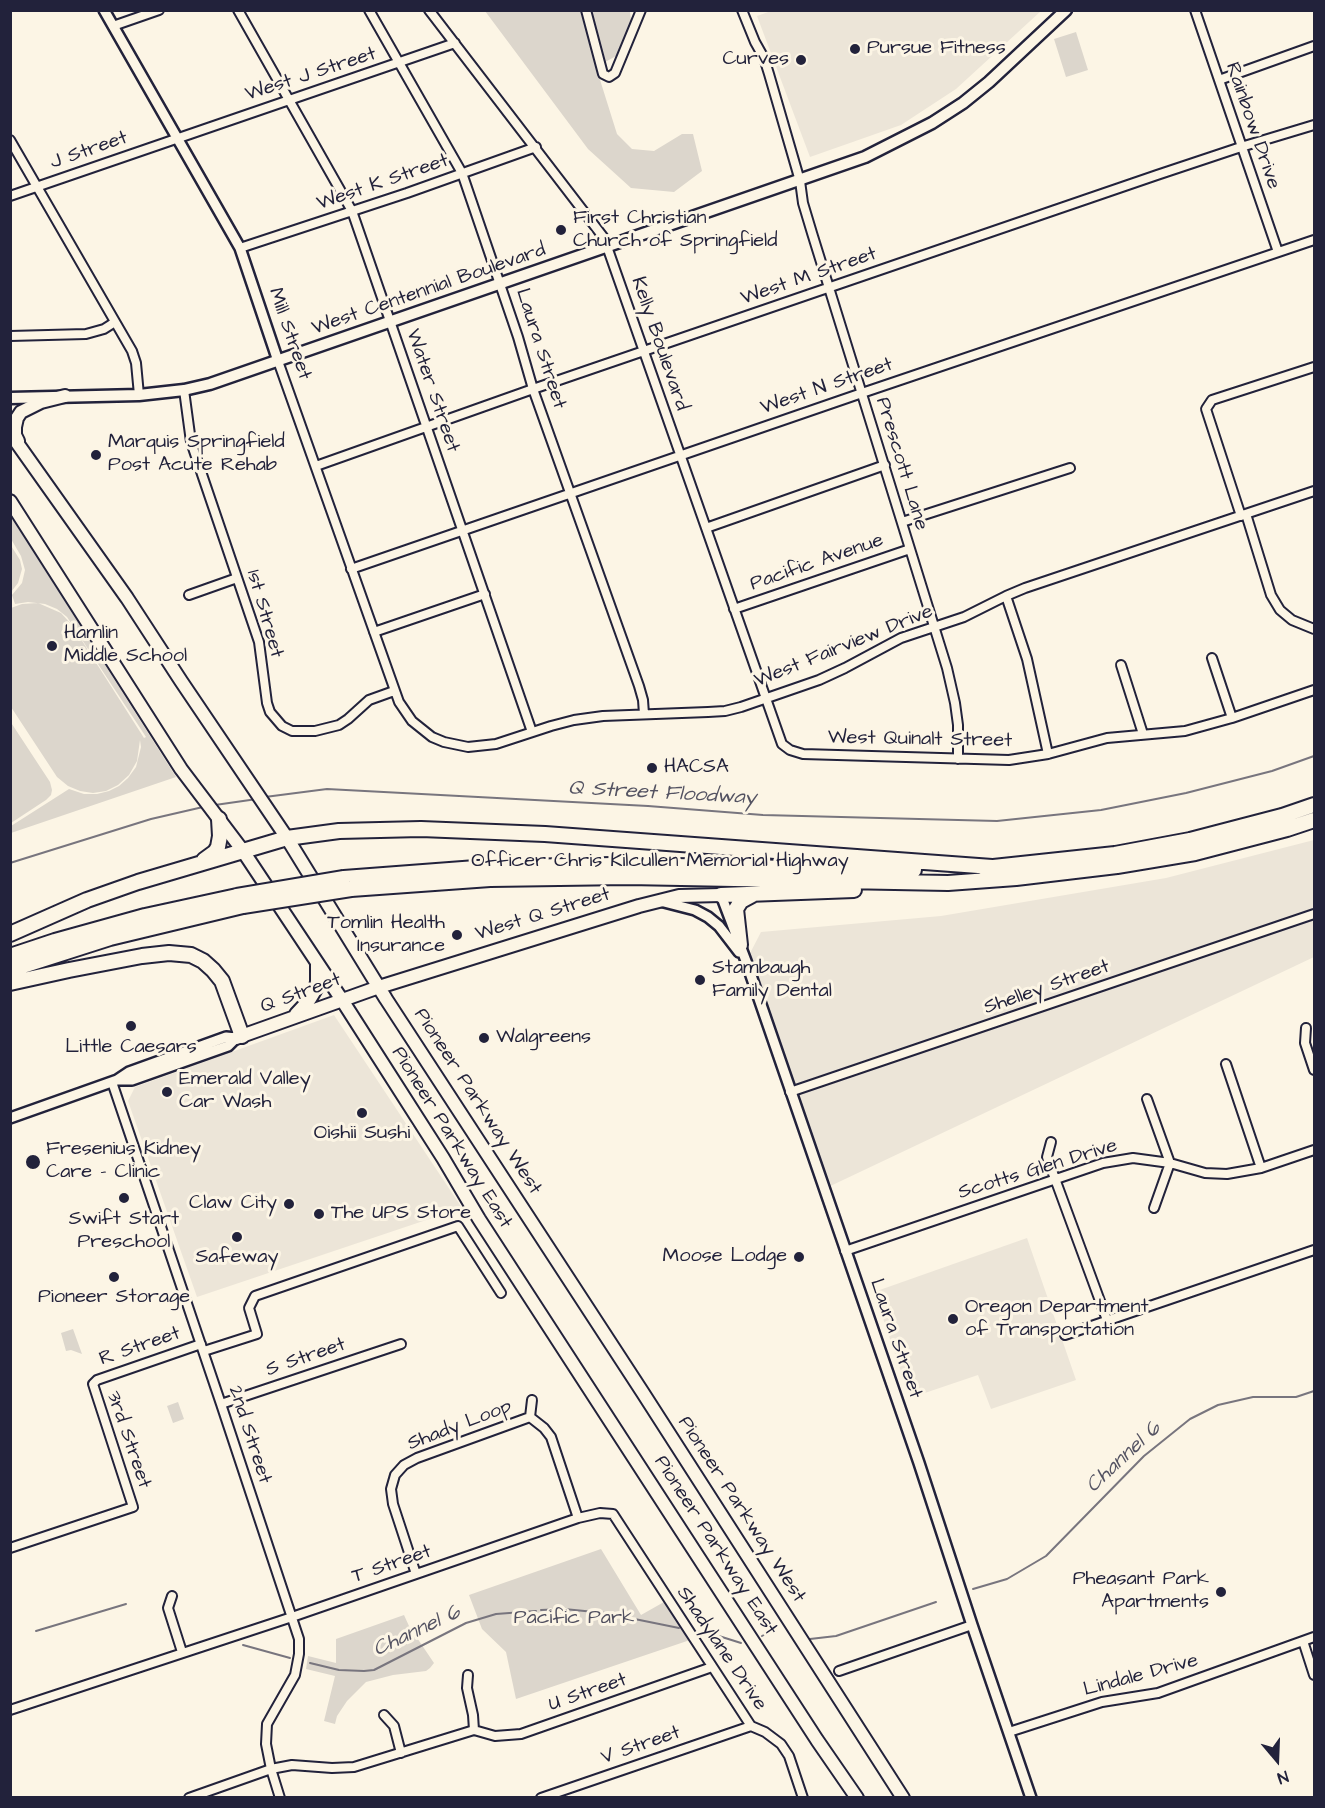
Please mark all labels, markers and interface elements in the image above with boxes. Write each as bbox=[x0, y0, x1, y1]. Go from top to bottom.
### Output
place label: Pursue Fitness bbox=[867, 37, 1006, 61]
marker: Pursue Fitness bbox=[848, 42, 862, 56]
street label: West J Street bbox=[243, 43, 379, 107]
place label: Curves bbox=[722, 48, 789, 72]
marker: Curves bbox=[794, 53, 808, 67]
street label: Rainbow Drive bbox=[1219, 60, 1285, 192]
street label: J Street bbox=[47, 127, 131, 175]
street label: West K Street bbox=[314, 149, 452, 217]
place label: First Christian Church of Springfield bbox=[573, 207, 777, 254]
marker: First Christian Church of Springfield bbox=[554, 223, 568, 237]
street label: West Centennial Boulevard bbox=[309, 239, 549, 341]
street label: West M Street bbox=[738, 243, 880, 311]
street label: Kelly Boulevard bbox=[625, 274, 693, 414]
street label: Mill Street bbox=[262, 285, 316, 383]
street label: Laura Street bbox=[509, 286, 571, 412]
street label: Water Street bbox=[400, 326, 464, 456]
street label: West N Street bbox=[758, 353, 896, 421]
street label: Prescott Lane bbox=[869, 395, 933, 533]
place label: Marquis Springfield Post Acute Rehab bbox=[108, 431, 285, 478]
marker: Marquis Springfield Post Acute Rehab bbox=[89, 448, 103, 462]
street label: Pacific Avenue bbox=[747, 529, 887, 597]
street label: 1st Street bbox=[240, 567, 288, 661]
street label: West Fairview Drive bbox=[751, 600, 937, 694]
place label: Hamlin Middle School bbox=[64, 622, 187, 669]
marker: Hamlin Middle School bbox=[45, 639, 59, 653]
street label: West Quinalt Street bbox=[828, 726, 1012, 754]
place label: HACSA bbox=[664, 756, 729, 780]
marker: HACSA bbox=[645, 761, 659, 775]
water label: Q Street Floodway bbox=[567, 776, 757, 812]
street label: Officer Chris Kilcullen Memorial Highway bbox=[471, 850, 849, 874]
street label: West Q Street bbox=[473, 883, 613, 947]
place label: Tomlin Health Insurance bbox=[327, 912, 445, 959]
marker: Tomlin Health Insurance bbox=[450, 928, 464, 942]
street label: Shelley Street bbox=[981, 955, 1113, 1021]
place label: Stambaugh Family Dental bbox=[712, 957, 832, 1004]
street label: Q Street bbox=[257, 968, 345, 1020]
marker: Stambaugh Family Dental bbox=[693, 973, 707, 987]
street label: Pioneer Parkway West bbox=[408, 1004, 546, 1200]
marker: Little Caesars bbox=[124, 1019, 138, 1033]
place label: Walgreens bbox=[496, 1026, 591, 1050]
marker: Walgreens bbox=[477, 1031, 491, 1045]
place label: Little Caesars bbox=[65, 1036, 197, 1060]
street label: Pioneer Parkway East bbox=[385, 1043, 517, 1233]
place label: Emerald Valley Car Wash bbox=[179, 1068, 311, 1115]
marker: Emerald Valley Car Wash bbox=[160, 1085, 174, 1099]
marker: Oishii Sushi bbox=[355, 1106, 369, 1120]
place label: Oishii Sushi bbox=[314, 1122, 410, 1146]
street label: Scotts Glen Drive bbox=[956, 1134, 1120, 1206]
place label: Fresenius Kidney Care - Clinic bbox=[46, 1138, 201, 1185]
marker: Fresenius Kidney Care - Clinic bbox=[24, 1153, 42, 1171]
marker: Swift Start Preschool bbox=[117, 1191, 131, 1205]
place label: Claw City bbox=[189, 1192, 277, 1216]
marker: Claw City bbox=[282, 1197, 296, 1211]
place label: The UPS Store bbox=[331, 1202, 471, 1226]
marker: The UPS Store bbox=[312, 1207, 326, 1221]
place label: Swift Start Preschool bbox=[69, 1208, 179, 1255]
marker: Safeway bbox=[230, 1230, 244, 1244]
place label: Moose Lodge bbox=[663, 1245, 787, 1269]
place label: Safeway bbox=[195, 1246, 279, 1270]
marker: Moose Lodge bbox=[792, 1250, 806, 1264]
marker: Pioneer Storage bbox=[107, 1270, 121, 1284]
street label: Laura Street bbox=[863, 1276, 927, 1402]
place label: Pioneer Storage bbox=[38, 1286, 190, 1310]
place label: Oregon Department of Transportation bbox=[965, 1296, 1149, 1343]
marker: Oregon Department of Transportation bbox=[946, 1312, 960, 1326]
street label: R Street bbox=[96, 1322, 184, 1372]
street label: S Street bbox=[263, 1333, 349, 1383]
street label: 2nd Street bbox=[222, 1383, 276, 1487]
street label: 3rd Street bbox=[100, 1388, 156, 1492]
street label: Shady Loop bbox=[405, 1395, 515, 1457]
street label: Pioneer Parkway West bbox=[672, 1412, 810, 1608]
water label: Channel 6 bbox=[1081, 1417, 1167, 1499]
street label: Pioneer Parkway East bbox=[648, 1452, 782, 1640]
street label: T Street bbox=[349, 1540, 435, 1590]
place label: Pheasant Park Apartments bbox=[1073, 1568, 1209, 1615]
street label: Shadylane Drive bbox=[671, 1582, 771, 1716]
marker: Pheasant Park Apartments bbox=[1214, 1585, 1228, 1599]
water label: Channel 6 bbox=[369, 1601, 465, 1663]
park label: Pacific Park bbox=[514, 1607, 634, 1631]
street label: Lindale Drive bbox=[1081, 1649, 1201, 1703]
street label: U Street bbox=[546, 1668, 630, 1718]
street label: V Street bbox=[598, 1721, 684, 1771]
north arrow bbox=[1247, 1730, 1307, 1790]
text: N bbox=[1275, 1765, 1291, 1789]

